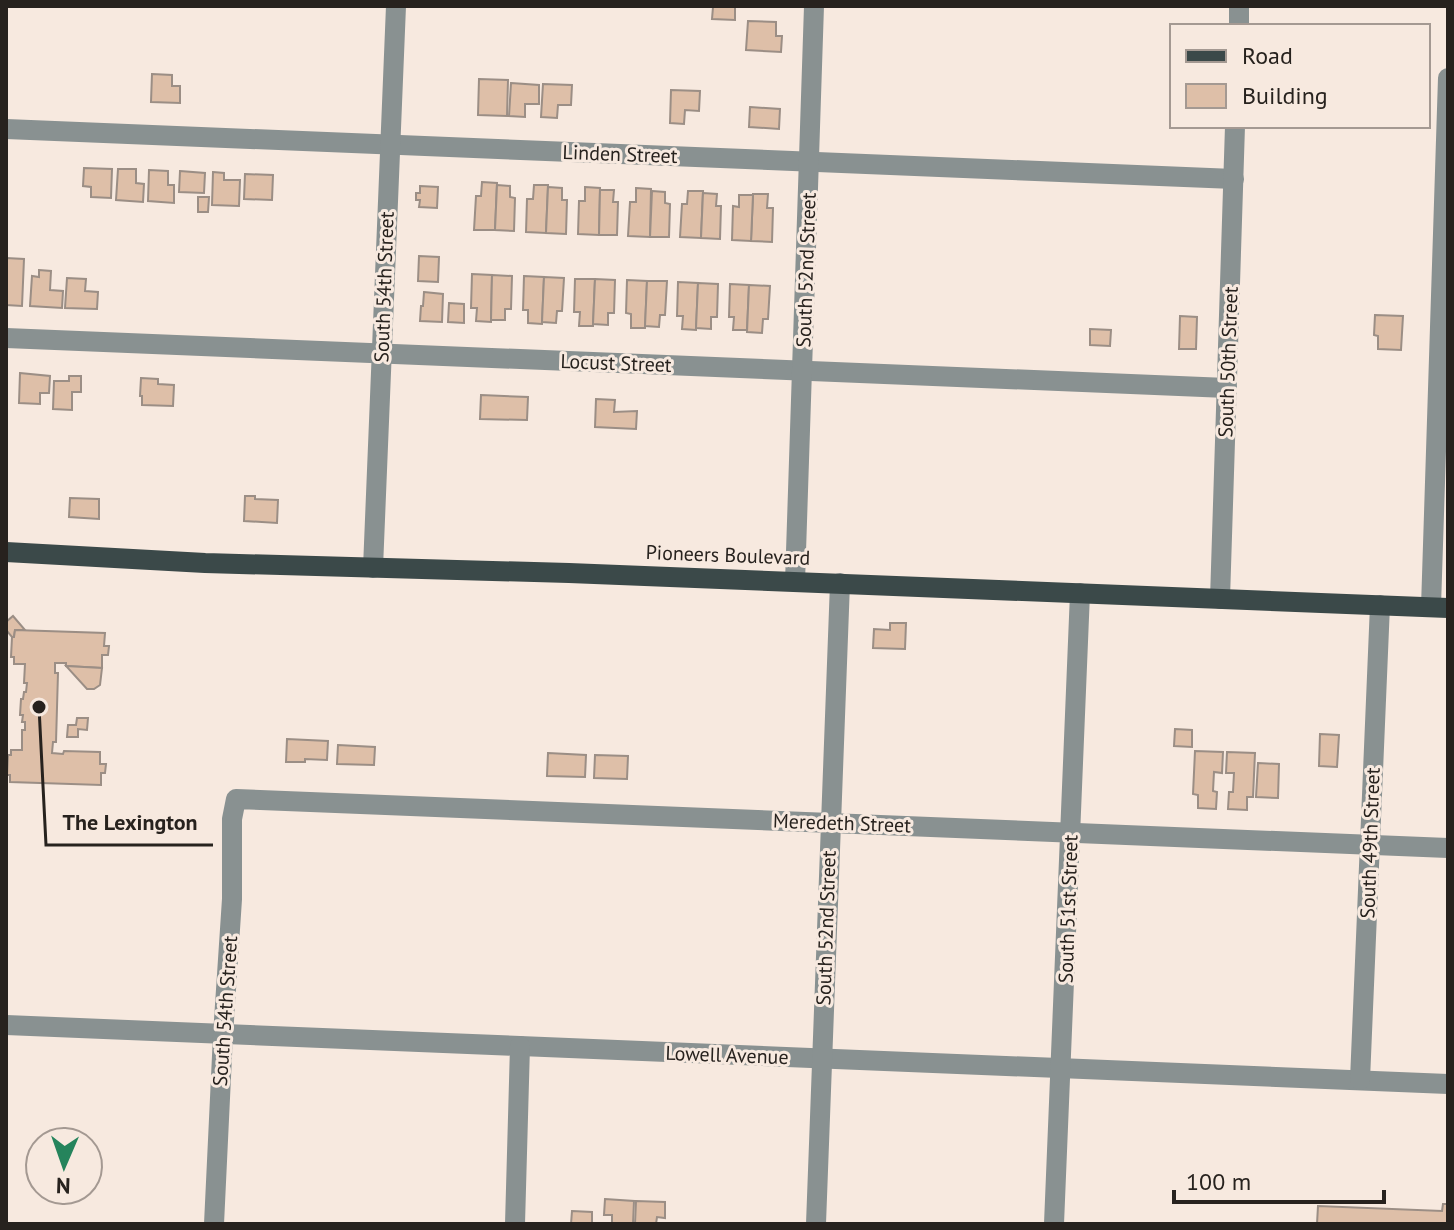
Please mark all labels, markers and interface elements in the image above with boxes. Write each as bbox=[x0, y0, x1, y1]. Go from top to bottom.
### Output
legend bbox=[1170, 24, 1430, 128]
text: Road bbox=[1242, 40, 1293, 71]
text: Building bbox=[1242, 80, 1328, 111]
street label: Linden Street bbox=[562, 139, 678, 169]
street label: South 52nd Street bbox=[790, 192, 822, 348]
street label: South 54th Street bbox=[368, 211, 400, 363]
street label: South 50th Street bbox=[1212, 286, 1244, 438]
street label: Locust Street bbox=[560, 348, 672, 378]
street label: Pioneers Boulevard bbox=[645, 539, 811, 571]
street label: South 49th Street bbox=[1354, 767, 1386, 919]
callout: The Lexington bbox=[46, 799, 213, 845]
text: The Lexington bbox=[62, 808, 198, 836]
street label: Meredeth Street bbox=[773, 808, 912, 838]
street label: South 51st Street bbox=[1052, 834, 1084, 984]
street label: South 52nd Street bbox=[810, 850, 842, 1006]
street label: South 54th Street bbox=[207, 935, 243, 1087]
street label: Lowell Avenue bbox=[665, 1040, 789, 1070]
north arrow bbox=[24, 1126, 104, 1206]
scale bar bbox=[1174, 1154, 1384, 1204]
text: 100 m bbox=[1186, 1166, 1251, 1197]
text: N bbox=[56, 1172, 71, 1200]

